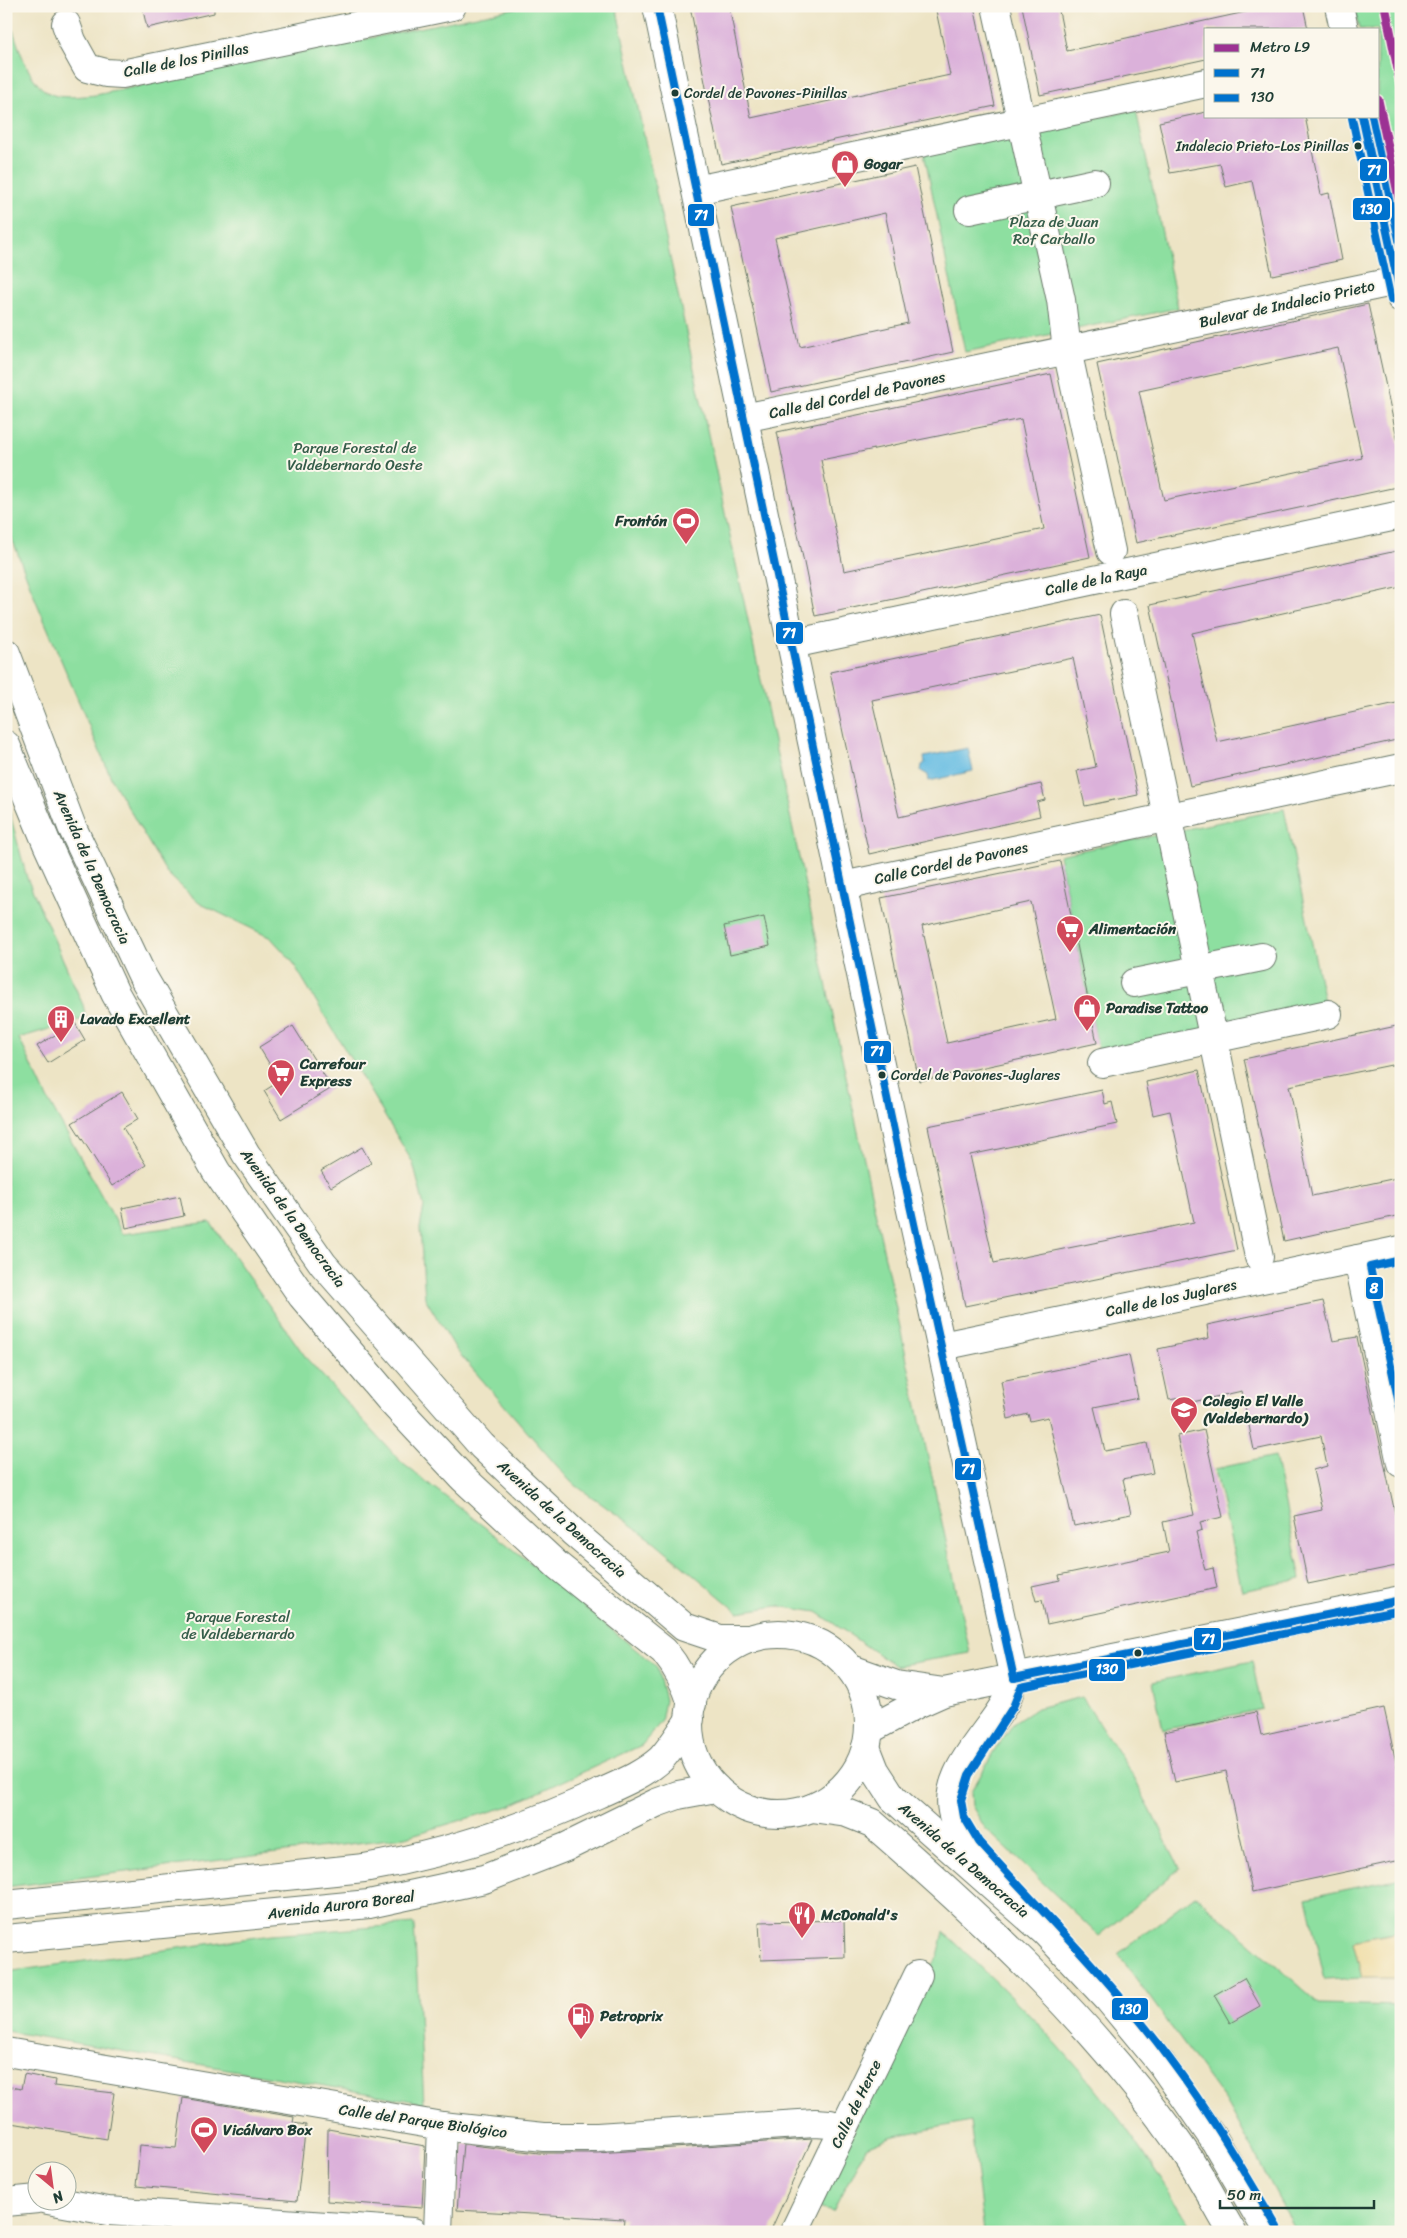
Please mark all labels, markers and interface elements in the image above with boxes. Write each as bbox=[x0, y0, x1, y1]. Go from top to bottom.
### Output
legend bbox=[1204, 28, 1380, 118]
text: Metro L9 bbox=[1250, 34, 1310, 60]
street label: Calle de los Pinillas bbox=[121, 35, 251, 85]
text: 71 bbox=[1250, 60, 1265, 86]
place label: Cordel de Pavones-Pinillas bbox=[684, 81, 848, 106]
text: 130 bbox=[1250, 84, 1274, 110]
marker: Cordel de Pavones-Pinillas bbox=[670, 88, 680, 98]
place label: Indalecio Prieto-Los Pinillas bbox=[1175, 134, 1350, 159]
marker: Indalecio Prieto-Los Pinillas bbox=[1353, 141, 1363, 151]
shop icon: Gogar bbox=[830, 149, 860, 188]
place label: Gogar bbox=[863, 151, 904, 177]
line badge: 71 bbox=[1359, 158, 1388, 182]
text: 71 bbox=[1367, 158, 1381, 183]
line badge: 130 bbox=[1352, 197, 1391, 221]
text: 130 bbox=[1360, 197, 1382, 222]
line badge: 71 bbox=[687, 203, 715, 227]
text: 71 bbox=[694, 203, 708, 228]
park label: Plaza de Juan Rof Carballo bbox=[1009, 209, 1099, 252]
street label: Bulevar de Indalecio Prieto bbox=[1197, 273, 1378, 335]
street label: Calle del Cordel de Pavones bbox=[766, 364, 948, 426]
park label: Parque Forestal de Valdebernardo Oeste bbox=[287, 435, 423, 478]
sports icon: Frontón bbox=[671, 506, 701, 545]
place label: Frontón bbox=[614, 508, 668, 534]
street label: Calle de la Raya bbox=[1043, 556, 1150, 604]
line badge: 71 bbox=[775, 621, 804, 645]
text: 71 bbox=[782, 621, 796, 646]
street label: Avenida de la Democracia bbox=[46, 785, 138, 949]
street label: Calle Cordel de Pavones bbox=[872, 834, 1031, 892]
supermarket icon: Alimentación bbox=[1055, 914, 1085, 953]
place label: Alimentación bbox=[1088, 916, 1177, 942]
shop icon: Paradise Tattoo bbox=[1072, 993, 1102, 1032]
place label: Paradise Tattoo bbox=[1106, 995, 1208, 1021]
building icon: Lavado Excellent bbox=[46, 1004, 76, 1043]
place label: Lavado Excellent bbox=[80, 1006, 191, 1032]
text: 71 bbox=[870, 1039, 884, 1064]
line badge: 71 bbox=[863, 1040, 892, 1064]
place label: Carrefour Express bbox=[299, 1051, 367, 1094]
supermarket icon: Carrefour Express bbox=[266, 1058, 296, 1097]
place label: Cordel de Pavones-Juglares bbox=[891, 1063, 1061, 1088]
marker: Cordel de Pavones-Juglares bbox=[877, 1070, 887, 1080]
street label: Avenida de la Democracia bbox=[233, 1142, 353, 1294]
street label: Calle de los Juglares bbox=[1103, 1271, 1240, 1325]
line badge: 8 bbox=[1365, 1276, 1384, 1300]
text: 8 bbox=[1369, 1276, 1379, 1301]
place label: Colegio El Valle (Valdebernardo) bbox=[1202, 1388, 1309, 1431]
school or university icon: Colegio El Valle (Valdebernardo) bbox=[1169, 1395, 1199, 1434]
street label: Avenida de la Democracia bbox=[491, 1453, 633, 1585]
line badge: 71 bbox=[954, 1457, 982, 1481]
text: 71 bbox=[961, 1457, 975, 1482]
park label: Parque Forestal de Valdebernardo bbox=[181, 1604, 295, 1647]
line badge: 71 bbox=[1193, 1627, 1222, 1651]
text: 71 bbox=[1201, 1627, 1215, 1652]
unlabelled marker bbox=[1133, 1648, 1143, 1658]
text: 130 bbox=[1096, 1657, 1118, 1682]
line badge: 130 bbox=[1088, 1658, 1126, 1682]
street label: Avenida de la Democracia bbox=[892, 1795, 1036, 1925]
street label: Avenida Aurora Boreal bbox=[265, 1883, 417, 1927]
restaurant icon: McDonald's bbox=[787, 1900, 817, 1939]
place label: McDonald's bbox=[820, 1902, 899, 1928]
line badge: 130 bbox=[1111, 1997, 1149, 2021]
text: 130 bbox=[1119, 1997, 1141, 2022]
fuel station icon: Petroprix bbox=[566, 2001, 596, 2040]
place label: Petroprix bbox=[600, 2003, 664, 2029]
street label: Calle de Herce bbox=[823, 2055, 889, 2153]
street label: Calle del Parque Biológico bbox=[337, 2096, 509, 2146]
sports icon: Vicálvaro Box bbox=[189, 2115, 219, 2154]
place label: Vicálvaro Box bbox=[223, 2117, 313, 2143]
north arrow bbox=[28, 2160, 78, 2210]
scale bar bbox=[1220, 2178, 1373, 2210]
text: 50 m bbox=[1227, 2182, 1262, 2208]
text: N bbox=[47, 2183, 69, 2210]

